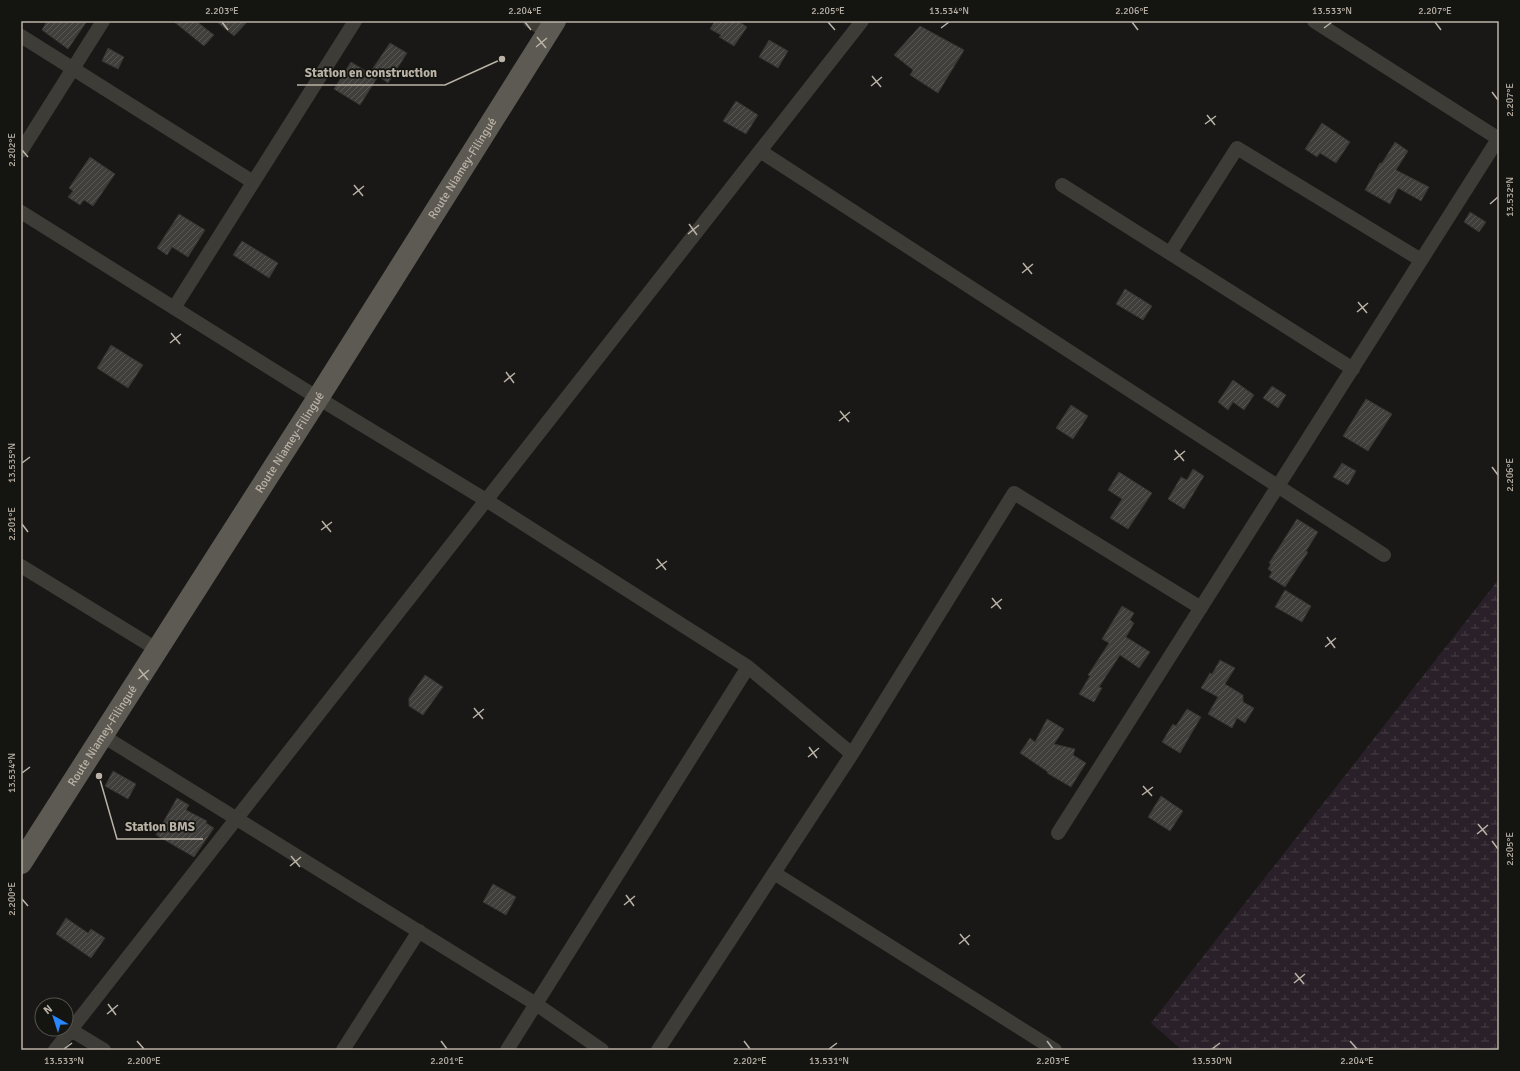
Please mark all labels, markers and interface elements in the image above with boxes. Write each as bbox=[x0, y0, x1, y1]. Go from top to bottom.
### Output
text: 2.203°E bbox=[205, 5, 239, 17]
text: 2.204°E bbox=[508, 5, 542, 17]
text: 2.205°E bbox=[811, 5, 845, 17]
text: 13.534°N bbox=[929, 5, 969, 17]
text: 2.206°E bbox=[1115, 5, 1149, 17]
text: 13.533°N bbox=[1312, 5, 1352, 17]
text: 2.207°E bbox=[1418, 5, 1452, 17]
callout: Station en construction bbox=[297, 60, 445, 85]
text: Station en construction bbox=[305, 65, 437, 81]
text: 2.207°E bbox=[1504, 83, 1516, 117]
street label: Route Niamey-Filingué bbox=[425, 115, 500, 222]
text: 2.202°E bbox=[6, 133, 18, 167]
text: 13.532°N bbox=[1504, 177, 1516, 217]
street label: Route Niamey-Filingué bbox=[252, 389, 328, 496]
text: 13.535°N bbox=[6, 443, 18, 483]
text: 2.206°E bbox=[1504, 458, 1516, 492]
text: 2.201°E bbox=[6, 507, 18, 541]
street label: Route Niamey-Filingué bbox=[65, 683, 141, 789]
text: 13.534°N bbox=[6, 753, 18, 793]
callout: Station BMS bbox=[117, 814, 203, 839]
text: Station BMS bbox=[125, 819, 195, 835]
text: 2.205°E bbox=[1504, 832, 1516, 866]
text: 2.200°E bbox=[6, 882, 18, 916]
north arrow bbox=[34, 997, 74, 1037]
text: N bbox=[41, 1002, 55, 1017]
text: 13.533°N bbox=[44, 1055, 84, 1067]
text: 2.200°E bbox=[127, 1055, 161, 1067]
text: 2.201°E bbox=[430, 1055, 464, 1067]
text: 2.202°E bbox=[733, 1055, 767, 1067]
text: 13.531°N bbox=[809, 1055, 849, 1067]
text: 2.203°E bbox=[1036, 1055, 1070, 1067]
text: 13.530°N bbox=[1192, 1055, 1232, 1067]
text: 2.204°E bbox=[1340, 1055, 1374, 1067]

